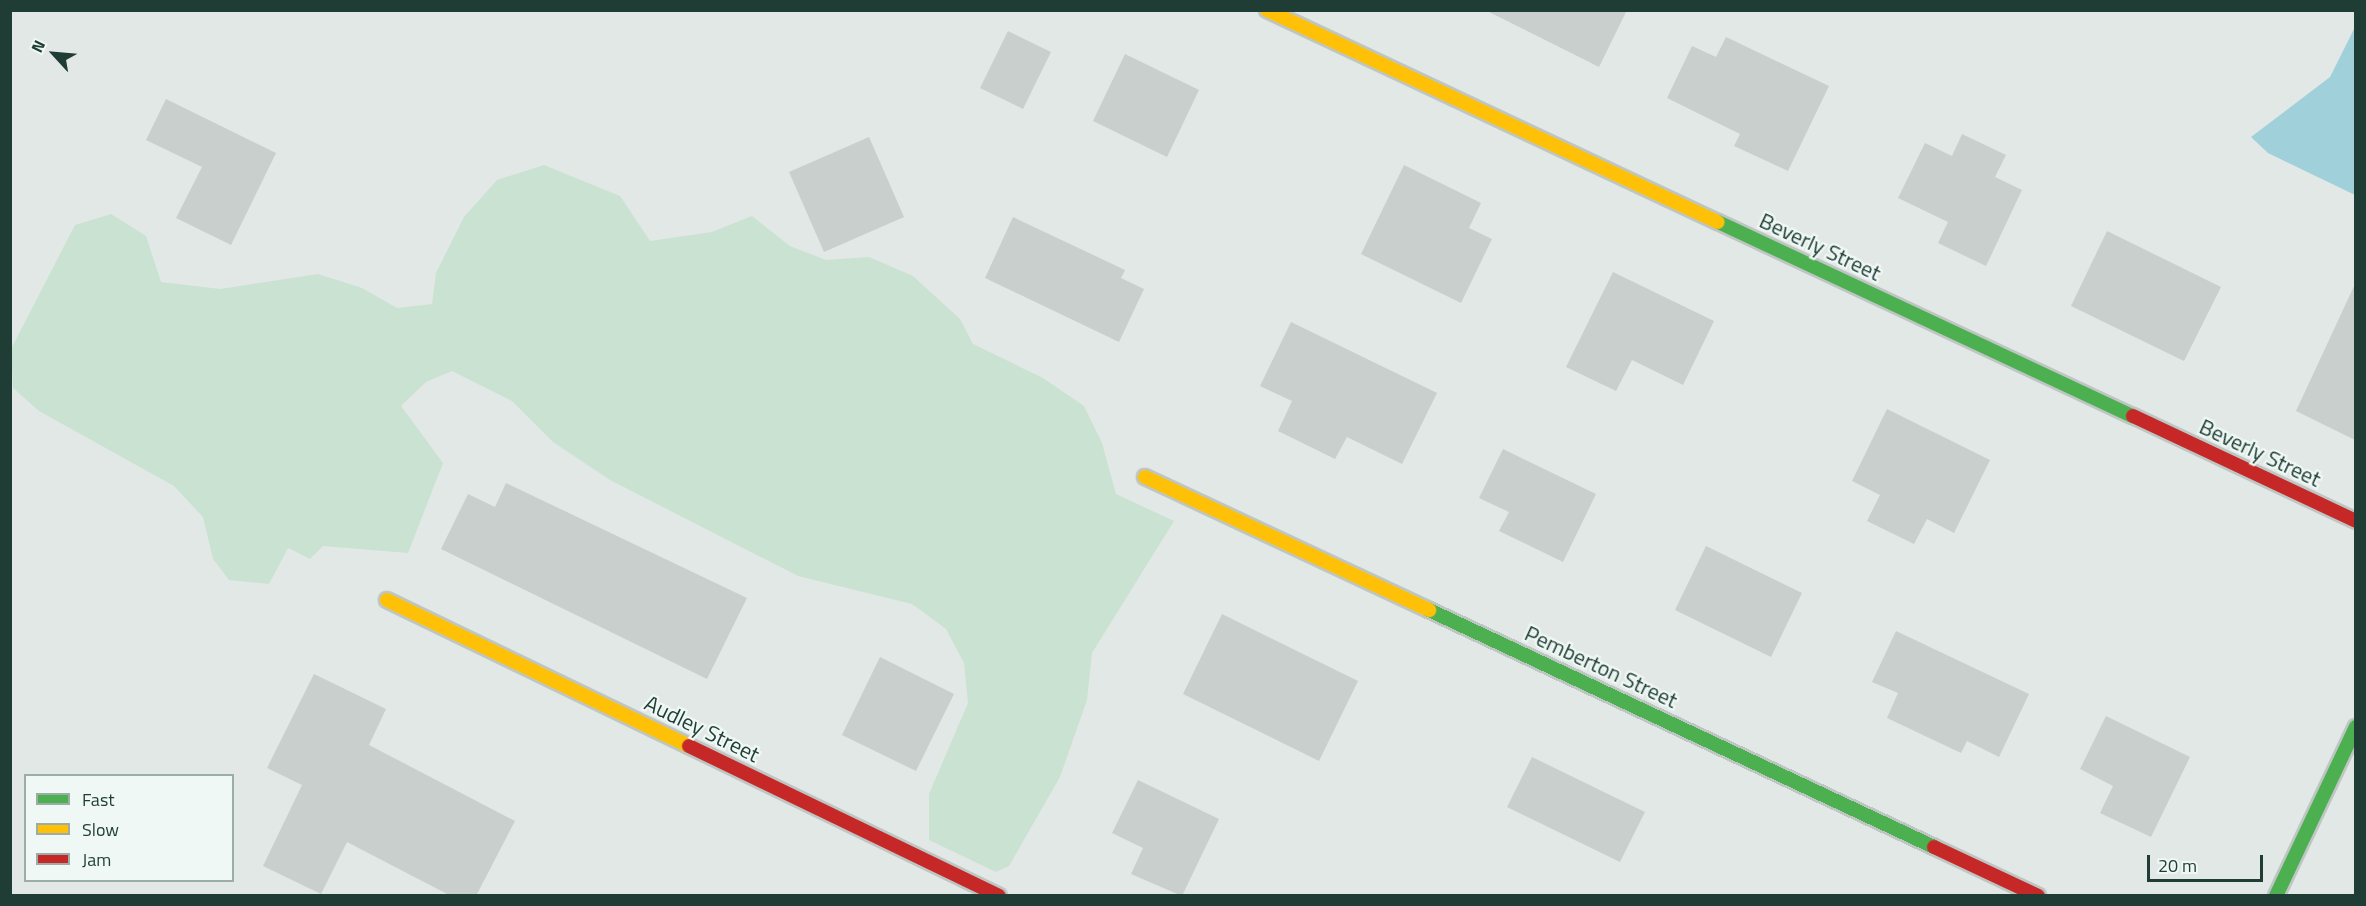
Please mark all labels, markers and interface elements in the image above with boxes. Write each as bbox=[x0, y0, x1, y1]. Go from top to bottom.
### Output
north arrow bbox=[24, 24, 84, 84]
text: N bbox=[25, 36, 51, 56]
street label: Beverly Street bbox=[1755, 207, 1885, 287]
street label: Beverly Street bbox=[2195, 413, 2325, 493]
street label: Pemberton Street bbox=[1520, 620, 1682, 714]
street label: Audley Street bbox=[640, 690, 764, 768]
legend bbox=[24, 774, 234, 882]
text: Fast bbox=[82, 786, 115, 813]
text: Slow bbox=[82, 816, 119, 843]
scale bar bbox=[2150, 843, 2266, 881]
text: Jam bbox=[82, 846, 111, 873]
text: 20 m bbox=[2158, 852, 2197, 879]

